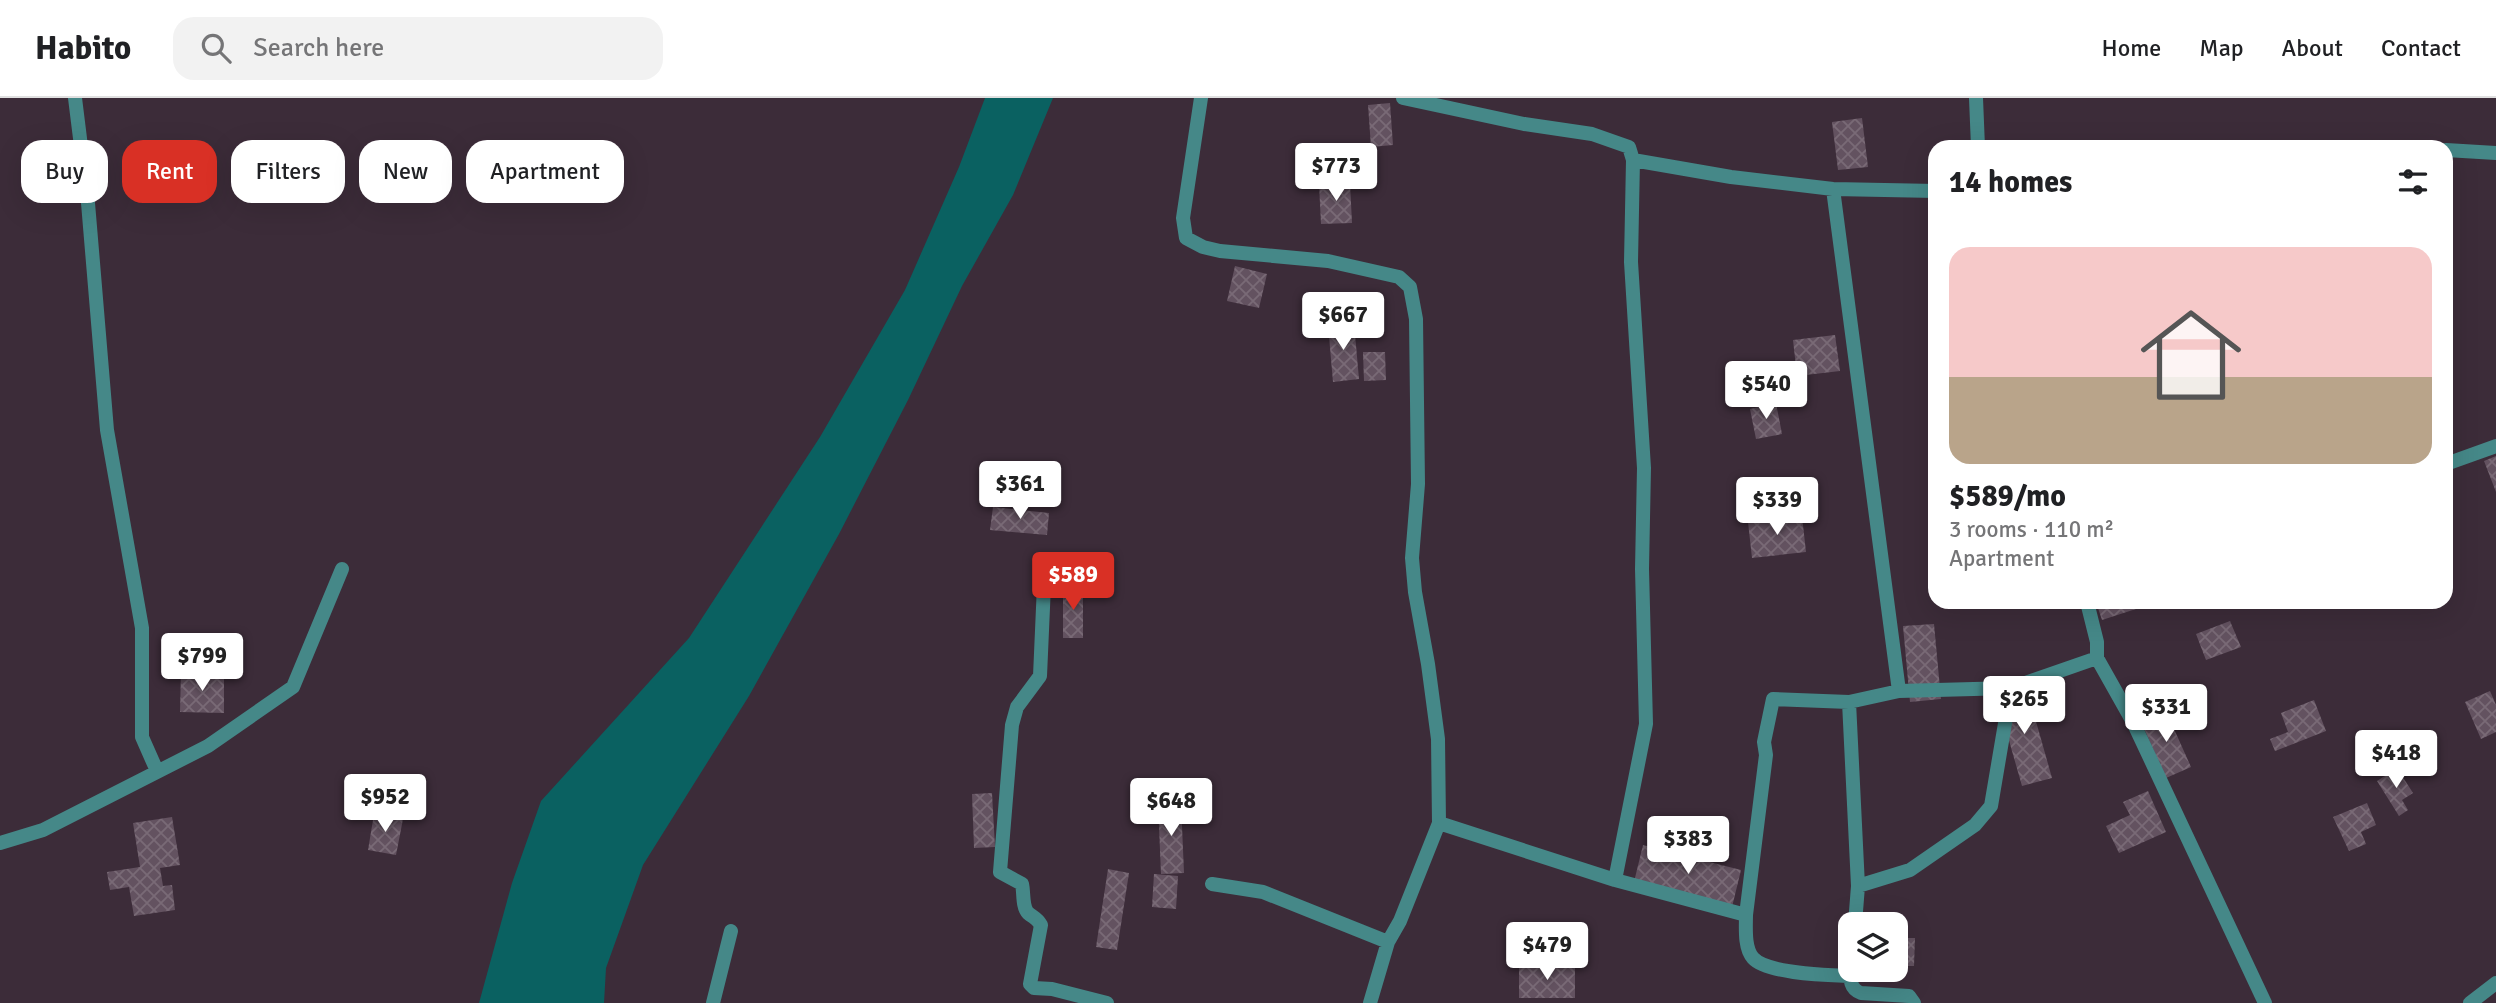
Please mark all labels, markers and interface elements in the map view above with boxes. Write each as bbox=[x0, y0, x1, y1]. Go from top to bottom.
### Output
search box bbox=[173, 17, 663, 80]
text: Habito bbox=[35, 28, 131, 69]
icon: search bbox=[197, 29, 235, 67]
text: Search here bbox=[253, 32, 384, 64]
text: Home bbox=[2101, 33, 2161, 63]
text: Map bbox=[2199, 33, 2244, 63]
text: About bbox=[2282, 33, 2343, 63]
text: Contact bbox=[2381, 33, 2461, 63]
chip: Buy bbox=[21, 140, 108, 203]
chip: Rent bbox=[122, 140, 217, 203]
chip: Filters bbox=[231, 140, 345, 203]
chip: New bbox=[359, 140, 452, 203]
chip: Apartment bbox=[466, 140, 624, 203]
pin: $773 bbox=[1295, 144, 1377, 203]
text: $773 bbox=[1311, 151, 1361, 180]
icon: filters bbox=[2394, 163, 2432, 201]
text: 14 homes bbox=[1949, 164, 2072, 201]
pin: $667 bbox=[1302, 292, 1384, 352]
icon: home bbox=[2128, 292, 2254, 418]
text: $667 bbox=[1318, 300, 1368, 329]
pin: $540 bbox=[1725, 362, 1807, 421]
text: $540 bbox=[1741, 369, 1791, 398]
pin: $361 bbox=[979, 462, 1061, 521]
text: $361 bbox=[995, 469, 1045, 498]
pin: $339 bbox=[1736, 478, 1818, 537]
text: $589/mo bbox=[1949, 478, 2066, 515]
text: $339 bbox=[1752, 485, 1802, 514]
text: 3 rooms · 110 m² bbox=[1949, 515, 2114, 544]
text: Apartment bbox=[1949, 544, 2054, 573]
pin: $589 bbox=[1032, 552, 1114, 612]
text: $589 bbox=[1048, 560, 1098, 589]
pin: $799 bbox=[161, 634, 243, 693]
text: $799 bbox=[177, 641, 227, 670]
pin: $265 bbox=[1983, 676, 2065, 736]
text: $265 bbox=[1999, 684, 2049, 713]
pin: $331 bbox=[2125, 684, 2207, 744]
text: $331 bbox=[2141, 692, 2191, 721]
pin: $418 bbox=[2355, 730, 2437, 790]
text: $418 bbox=[2371, 738, 2421, 767]
pin: $952 bbox=[344, 774, 426, 834]
pin: $648 bbox=[1130, 778, 1212, 838]
text: $952 bbox=[360, 782, 410, 811]
text: $648 bbox=[1146, 786, 1196, 815]
pin: $383 bbox=[1647, 816, 1729, 876]
text: $383 bbox=[1663, 824, 1713, 853]
map controls bbox=[1838, 912, 1908, 982]
button: layers bbox=[1838, 912, 1908, 982]
pin: $479 bbox=[1506, 922, 1588, 982]
text: $479 bbox=[1522, 930, 1572, 959]

